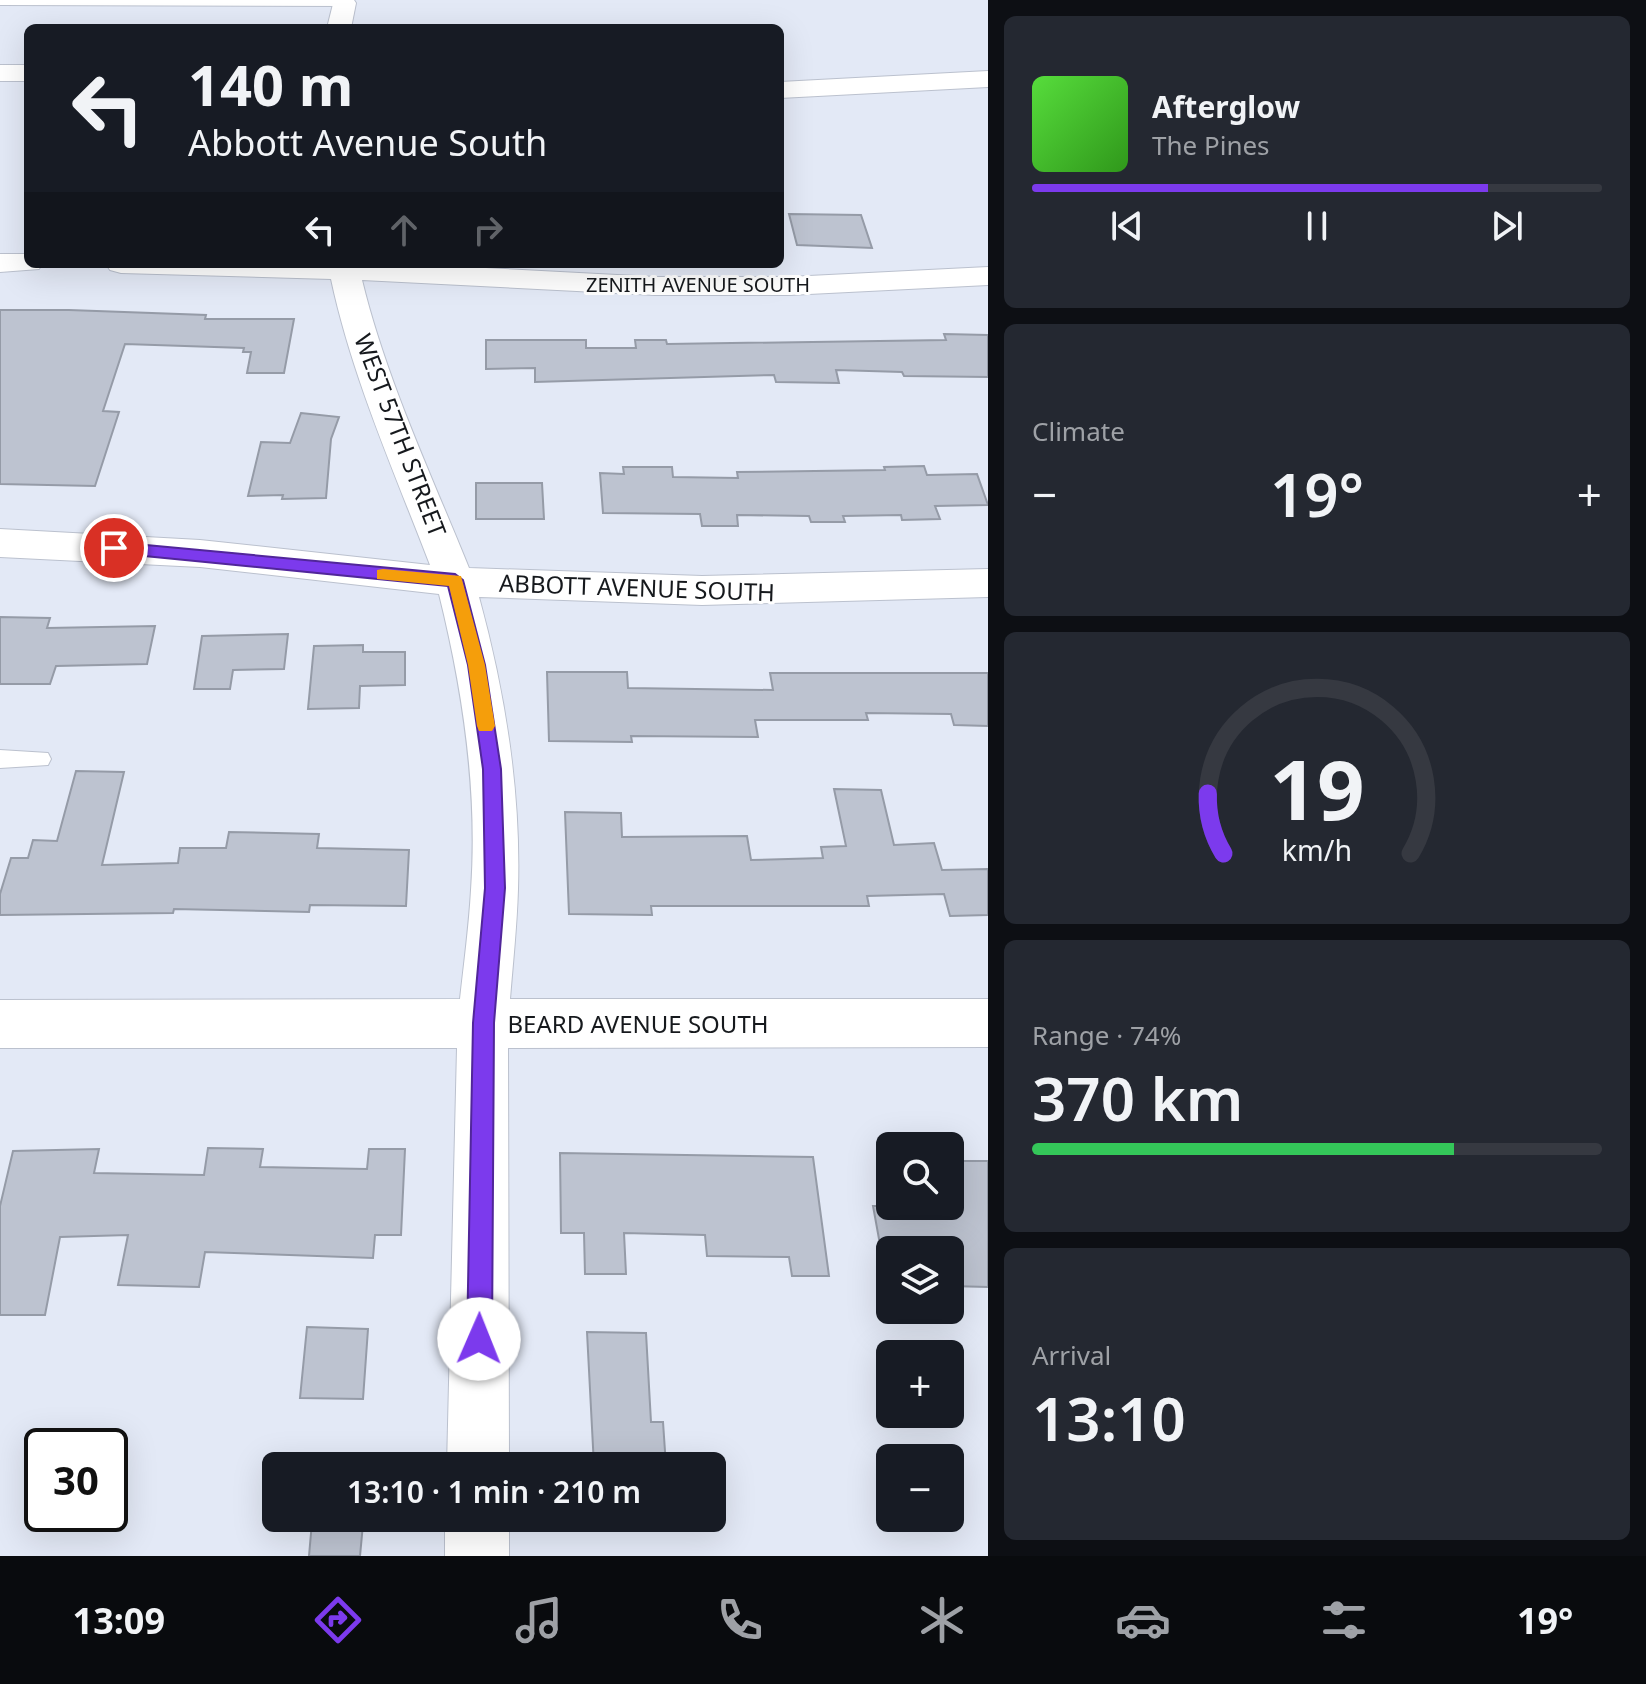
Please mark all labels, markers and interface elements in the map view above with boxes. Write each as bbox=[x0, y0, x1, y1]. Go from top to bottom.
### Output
text: 140 m bbox=[188, 46, 353, 122]
icon: left bbox=[56, 56, 160, 160]
text: Afterglow bbox=[1152, 86, 1300, 127]
text: Abbott Avenue South bbox=[188, 118, 547, 167]
text: The Pines bbox=[1152, 127, 1270, 163]
icon: previous bbox=[1105, 204, 1149, 248]
icon: pause bbox=[1295, 204, 1339, 248]
icon: next bbox=[1485, 204, 1529, 248]
icon: left bbox=[298, 208, 342, 252]
icon: ahead bbox=[382, 208, 426, 252]
icon: right bbox=[466, 208, 510, 252]
street label: ZENITH AVENUE SOUTH bbox=[586, 271, 810, 298]
street label: WEST 57TH STREET bbox=[347, 329, 455, 542]
text: Climate bbox=[1032, 413, 1125, 449]
text: 19° bbox=[1270, 453, 1364, 535]
text: − bbox=[1032, 464, 1057, 524]
text: + bbox=[1577, 464, 1602, 524]
pin bbox=[80, 514, 148, 582]
icon: arrive bbox=[92, 526, 136, 570]
street label: ABBOTT AVENUE SOUTH bbox=[498, 566, 776, 608]
text: 19 bbox=[1269, 731, 1365, 844]
text: km/h bbox=[1282, 830, 1352, 869]
street label: BEARD AVENUE SOUTH bbox=[507, 1007, 769, 1040]
text: Range · 74% bbox=[1032, 1017, 1181, 1053]
text: 370 km bbox=[1032, 1057, 1243, 1139]
map controls bbox=[876, 1132, 964, 1532]
button: search bbox=[876, 1132, 964, 1220]
button: layers bbox=[876, 1236, 964, 1324]
position arrow bbox=[437, 1297, 521, 1381]
text: Arrival bbox=[1032, 1337, 1111, 1373]
button: + bbox=[876, 1340, 964, 1428]
text: 13:10 bbox=[1032, 1377, 1186, 1459]
speed limit sign: 30 bbox=[24, 1428, 128, 1532]
button: − bbox=[876, 1444, 964, 1532]
text: 13:10 · 1 min · 210 m bbox=[347, 1471, 641, 1512]
icon: directions bbox=[310, 1592, 366, 1648]
icon: music bbox=[511, 1592, 567, 1648]
icon: phone bbox=[712, 1592, 768, 1648]
icon: climate bbox=[914, 1592, 970, 1648]
icon: car bbox=[1115, 1592, 1171, 1648]
icon: filters bbox=[1316, 1592, 1372, 1648]
text: 13:09 bbox=[73, 1596, 165, 1645]
text: 19° bbox=[1517, 1596, 1573, 1645]

